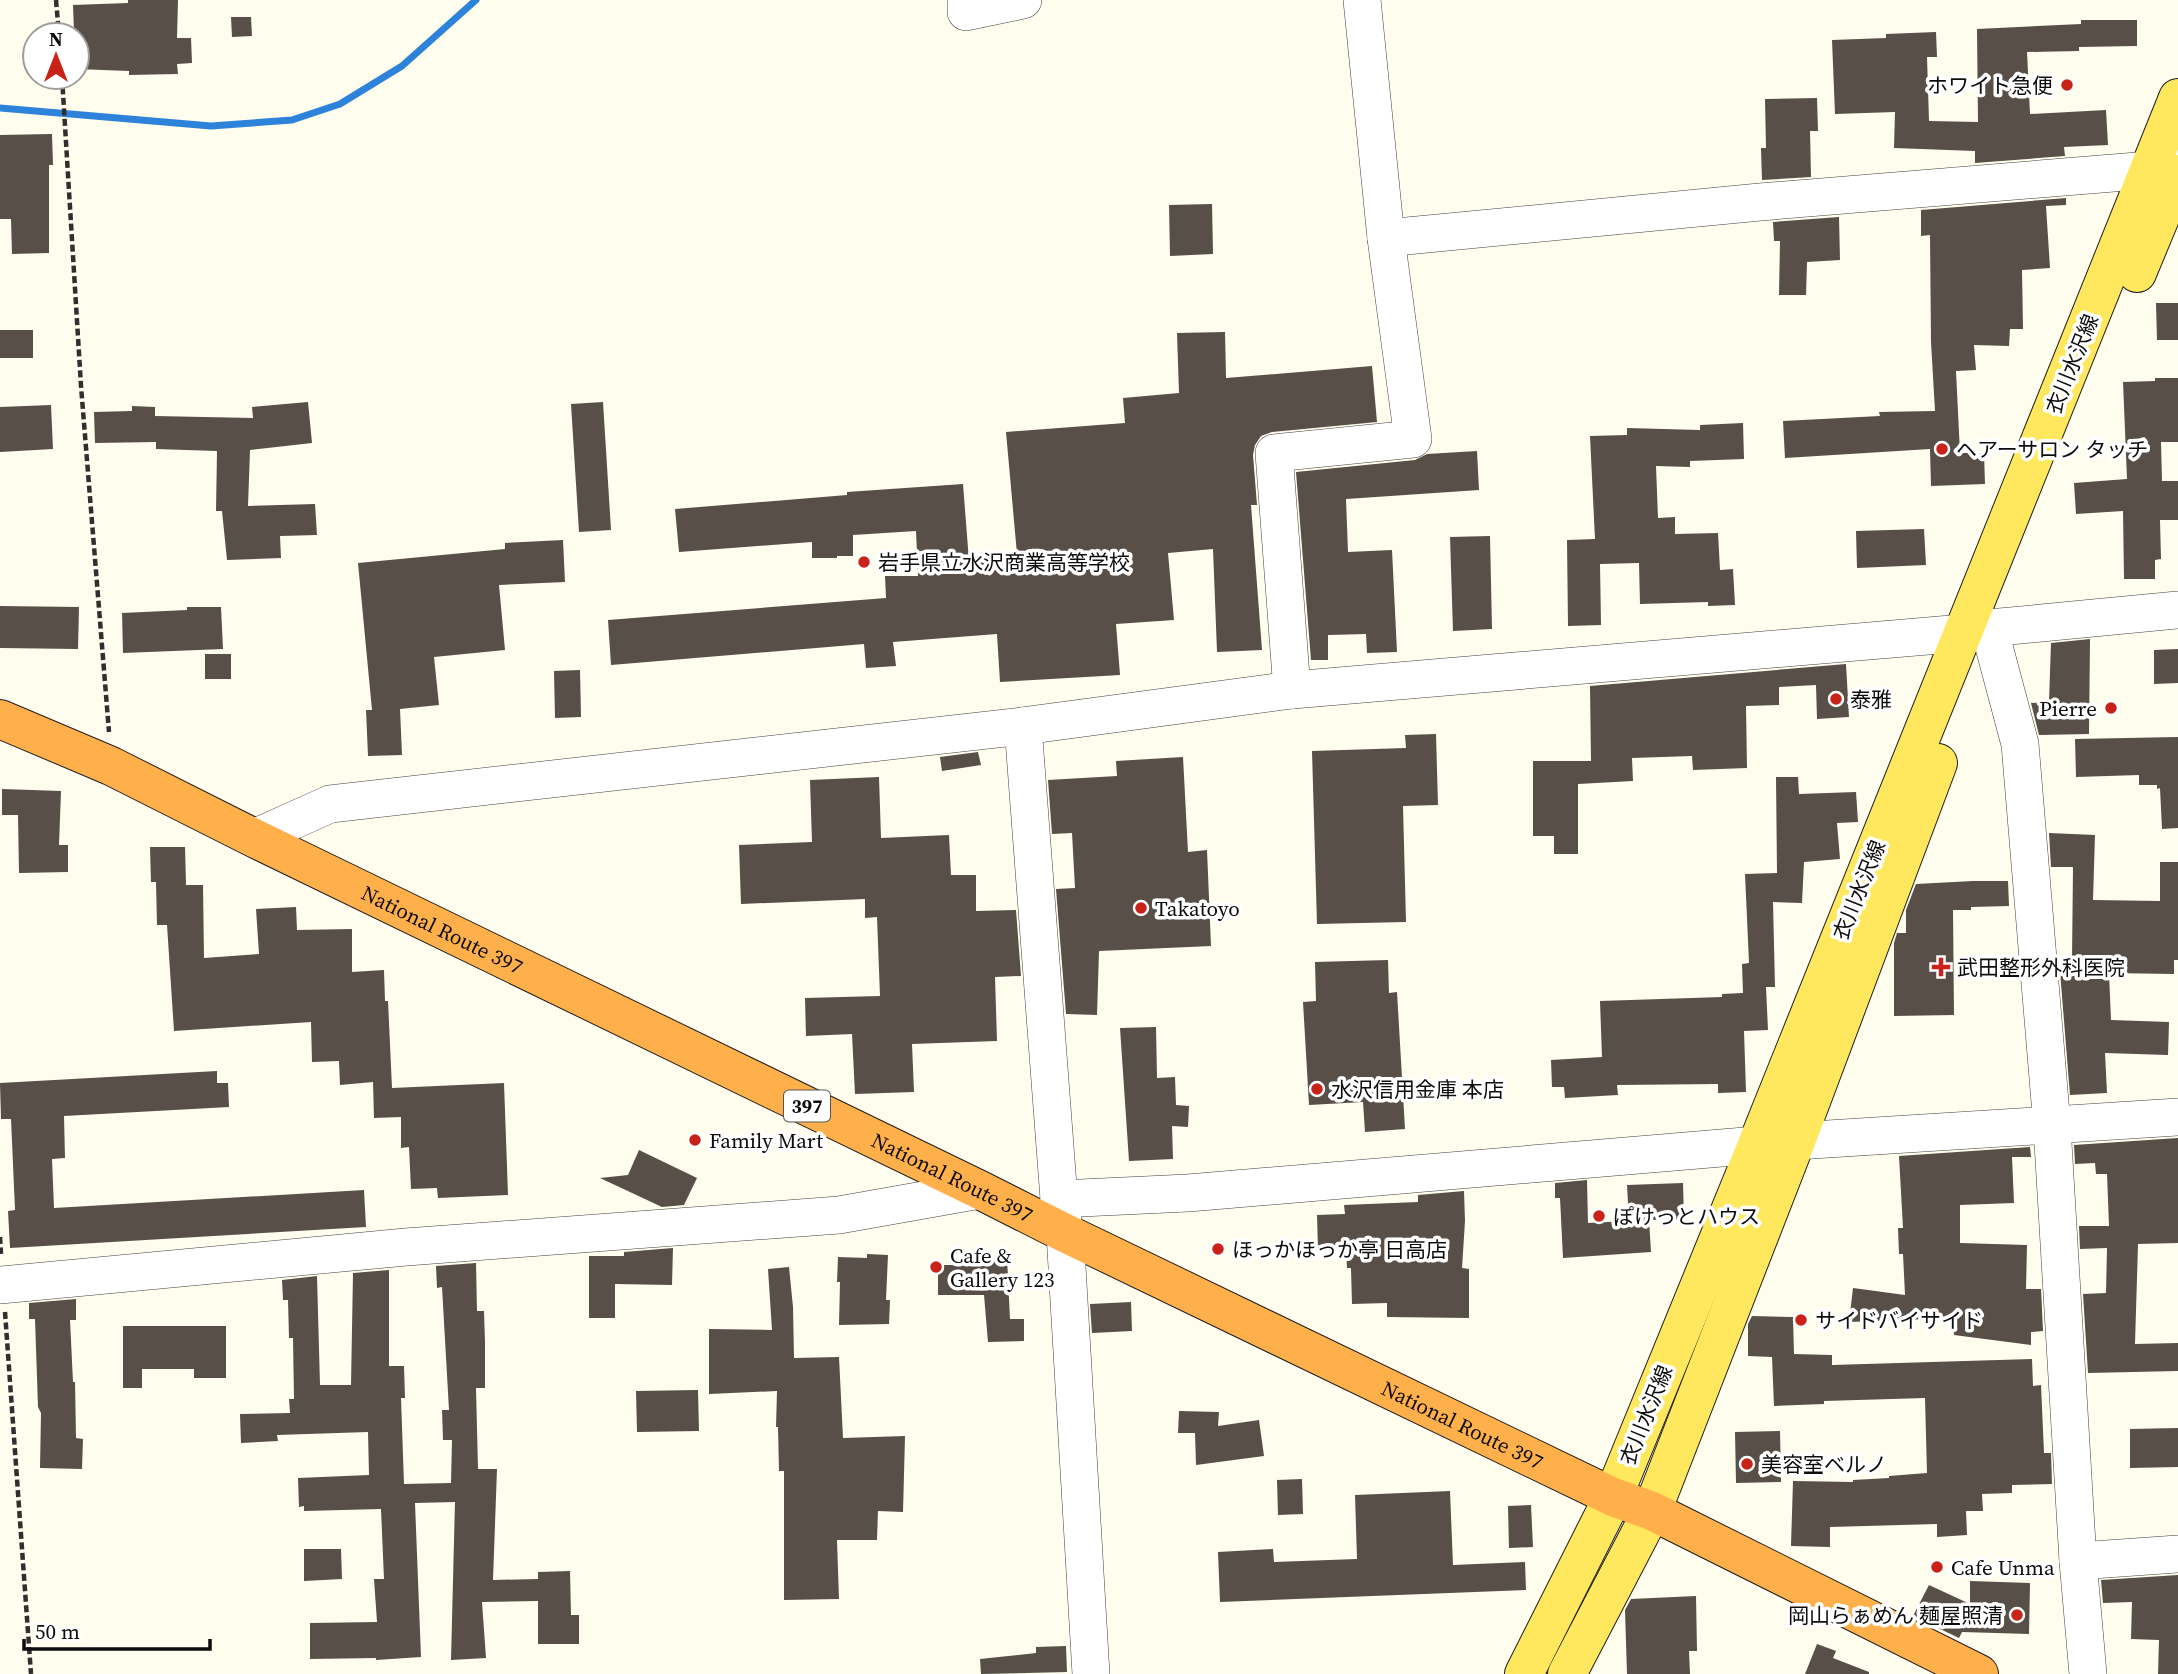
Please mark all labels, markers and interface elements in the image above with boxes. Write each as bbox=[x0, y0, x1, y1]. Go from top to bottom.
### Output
north arrow bbox=[21, 21, 91, 91]
text: N bbox=[49, 26, 63, 52]
place label: ホワイト急便 bbox=[1927, 71, 2053, 100]
marker: ホワイト急便 bbox=[2059, 77, 2075, 93]
street label: 衣川水沢線 bbox=[2039, 310, 2105, 418]
place label: ヘアーサロン タッチ bbox=[1956, 435, 2148, 464]
marker: ヘアーサロン タッチ bbox=[1934, 441, 1950, 457]
place label: 岩手県立水沢商業高等学校 bbox=[878, 548, 1130, 577]
marker: 岩手県立水沢商業高等学校 bbox=[856, 554, 872, 570]
place label: 泰雅 bbox=[1850, 685, 1892, 714]
marker: 泰雅 bbox=[1828, 691, 1844, 707]
place label: Pierre bbox=[2039, 694, 2097, 723]
marker: Pierre bbox=[2103, 700, 2119, 716]
street label: 衣川水沢線 bbox=[1826, 836, 1892, 944]
street label: National Route 397 bbox=[357, 878, 528, 981]
place label: Takatoyo bbox=[1155, 894, 1240, 923]
marker: Takatoyo bbox=[1133, 900, 1149, 916]
place label: 武田整形外科医院 bbox=[1957, 953, 2125, 982]
marker: 武田整形外科医院 bbox=[1931, 957, 1951, 977]
place label: 水沢信用金庫 本店 bbox=[1331, 1075, 1504, 1104]
marker: 水沢信用金庫 本店 bbox=[1309, 1081, 1325, 1097]
road number: 397 bbox=[784, 1090, 830, 1122]
street label: National Route 397 bbox=[867, 1125, 1038, 1229]
place label: Family Mart bbox=[709, 1126, 823, 1155]
marker: Family Mart bbox=[687, 1132, 703, 1148]
place label: ぽけっとハウス bbox=[1613, 1202, 1760, 1231]
marker: ぽけっとハウス bbox=[1591, 1208, 1607, 1224]
place label: ほっかほっか亭 日高店 bbox=[1232, 1235, 1447, 1264]
place label: Cafe & Gallery 123 bbox=[950, 1241, 1054, 1294]
marker: ほっかほっか亭 日高店 bbox=[1210, 1241, 1226, 1257]
marker: Cafe & Gallery 123 bbox=[928, 1259, 944, 1275]
place label: サイドバイサイド bbox=[1815, 1306, 1983, 1335]
marker: サイドバイサイド bbox=[1793, 1312, 1809, 1328]
street label: 衣川水沢線 bbox=[1613, 1361, 1679, 1469]
street label: National Route 397 bbox=[1377, 1373, 1548, 1476]
place label: 美容室ベルノ bbox=[1761, 1450, 1887, 1479]
marker: 美容室ベルノ bbox=[1739, 1456, 1755, 1472]
place label: Cafe Unma bbox=[1951, 1553, 2055, 1582]
marker: Cafe Unma bbox=[1929, 1559, 1945, 1575]
place label: 岡山らぁめん 麺屋照清 bbox=[1788, 1601, 2003, 1630]
marker: 岡山らぁめん 麺屋照清 bbox=[2009, 1607, 2025, 1623]
scale bar bbox=[24, 1608, 210, 1652]
text: 50 m bbox=[35, 1617, 80, 1646]

